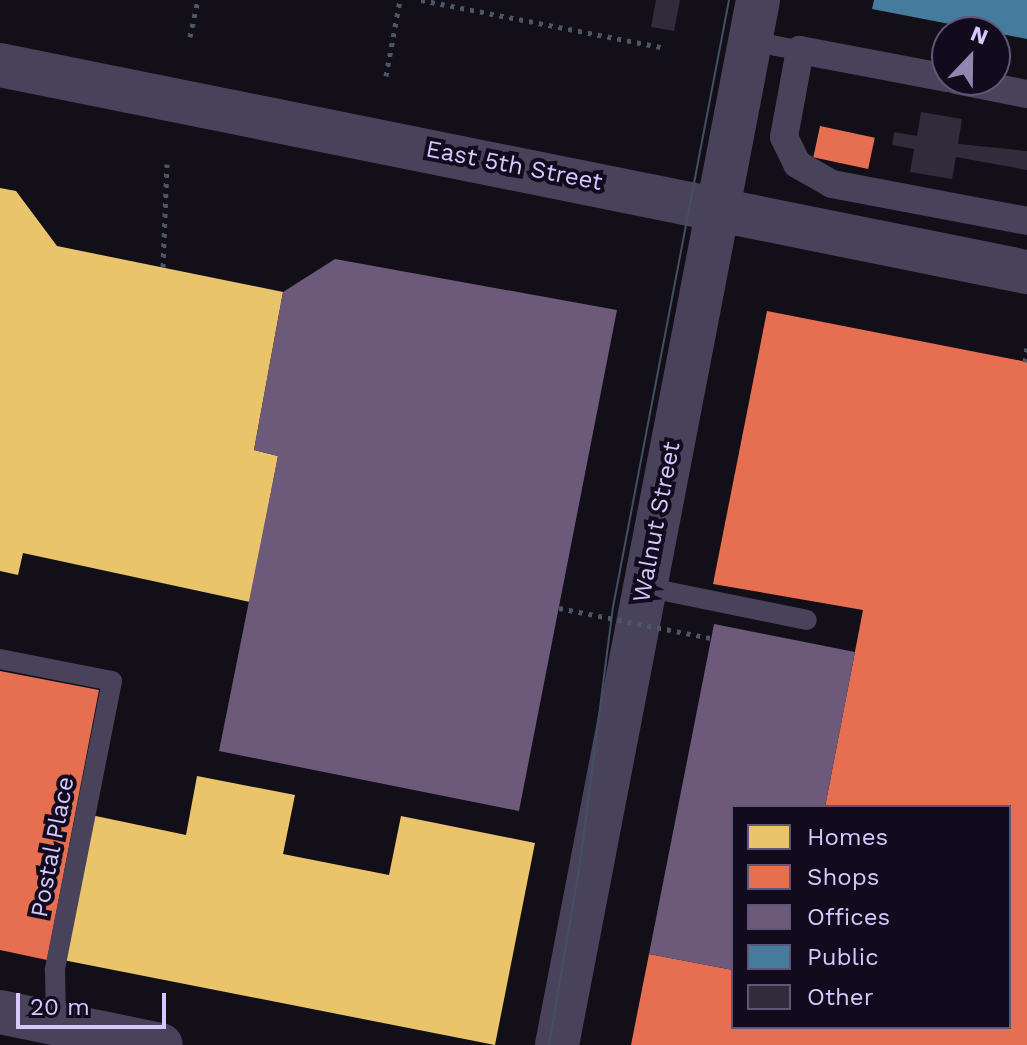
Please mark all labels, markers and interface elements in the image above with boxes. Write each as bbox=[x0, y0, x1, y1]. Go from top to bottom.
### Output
north arrow bbox=[931, 16, 1011, 96]
text: N bbox=[967, 20, 992, 50]
street label: East 5th Street bbox=[423, 135, 605, 197]
street label: Walnut Street bbox=[627, 439, 687, 605]
street label: Postal Place bbox=[25, 774, 81, 920]
legend bbox=[731, 805, 1011, 1029]
text: Homes bbox=[807, 823, 888, 851]
text: Shops bbox=[807, 863, 879, 891]
text: Offices bbox=[807, 903, 890, 931]
text: Public bbox=[807, 943, 879, 971]
scale bar bbox=[20, 977, 170, 1027]
text: Other bbox=[807, 983, 874, 1011]
text: 20 m bbox=[30, 993, 90, 1021]

